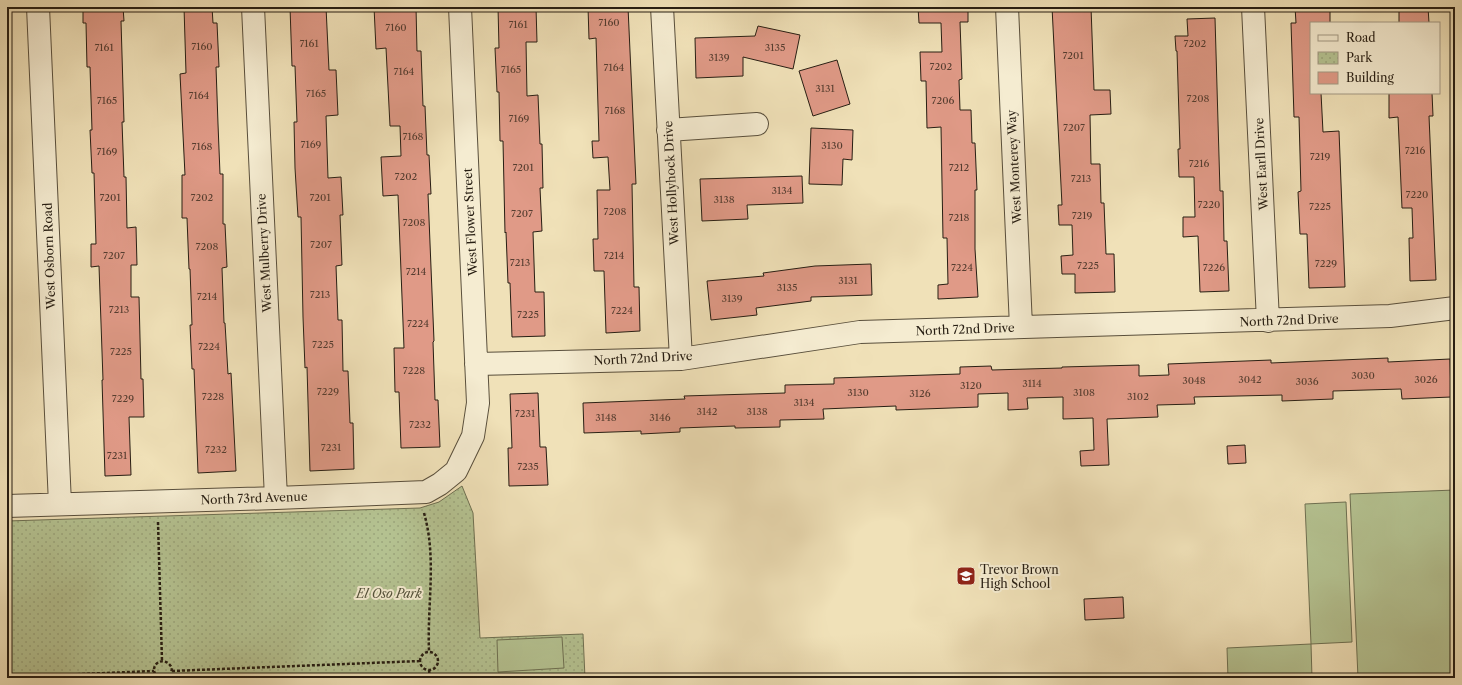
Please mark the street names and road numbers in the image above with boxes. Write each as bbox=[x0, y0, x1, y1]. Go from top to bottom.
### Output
street label: West Monterey Way bbox=[1004, 109, 1025, 225]
street label: West Earll Drive bbox=[1251, 117, 1271, 212]
street label: West Hollyhock Drive bbox=[660, 120, 682, 247]
street label: West Flower Street bbox=[460, 167, 480, 277]
street label: West Mulberry Drive bbox=[253, 193, 275, 314]
street label: West Osborn Road bbox=[40, 202, 58, 311]
street label: North 72nd Drive bbox=[1239, 311, 1339, 329]
street label: North 72nd Drive bbox=[915, 320, 1015, 338]
street label: North 72nd Drive bbox=[593, 348, 693, 368]
street label: North 73rd Avenue bbox=[200, 489, 308, 507]

